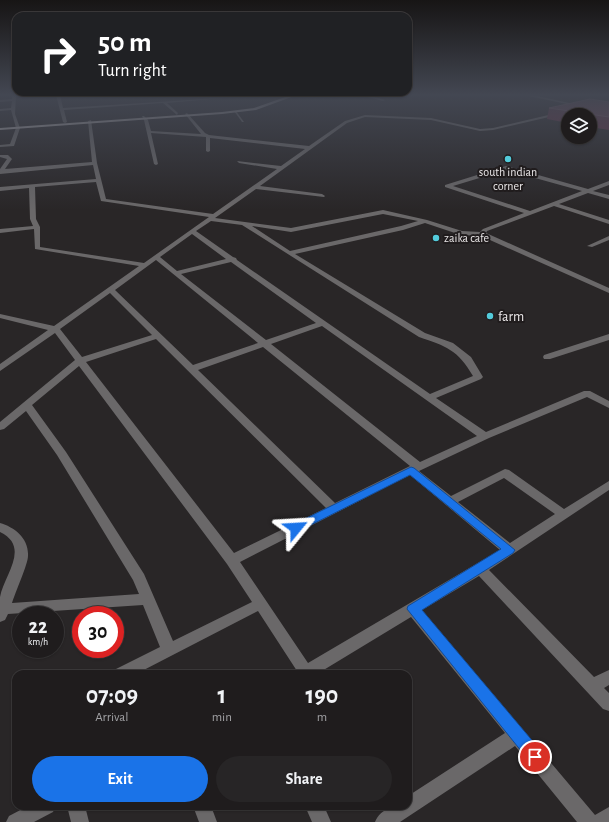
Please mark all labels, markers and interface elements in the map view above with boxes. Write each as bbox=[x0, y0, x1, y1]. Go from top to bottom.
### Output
icon: right bbox=[32, 28, 84, 80]
text: 50 m bbox=[98, 29, 152, 57]
text: Turn right bbox=[98, 62, 167, 80]
map controls bbox=[561, 108, 597, 144]
button: layers bbox=[561, 108, 597, 144]
marker: south indian corner bbox=[503, 154, 513, 164]
place label: south indian corner bbox=[479, 166, 537, 192]
place label: zaika cafe bbox=[444, 232, 489, 244]
marker: zaika cafe bbox=[431, 233, 441, 243]
place label: farm bbox=[498, 310, 524, 324]
marker: farm bbox=[485, 311, 495, 321]
position arrow bbox=[275, 507, 317, 549]
speed limit sign: 30 bbox=[72, 606, 124, 658]
text: 22 bbox=[29, 617, 47, 637]
text: km/h bbox=[28, 637, 48, 647]
text: 07:09 bbox=[86, 684, 138, 708]
text: 1 bbox=[218, 684, 226, 708]
text: 190 bbox=[306, 684, 338, 708]
text: Arrival bbox=[95, 711, 129, 724]
text: min bbox=[212, 711, 232, 724]
text: m bbox=[317, 711, 327, 724]
pin bbox=[518, 740, 552, 774]
icon: arrive bbox=[524, 746, 546, 768]
button: Exit bbox=[32, 756, 208, 802]
button: Share bbox=[216, 756, 392, 802]

